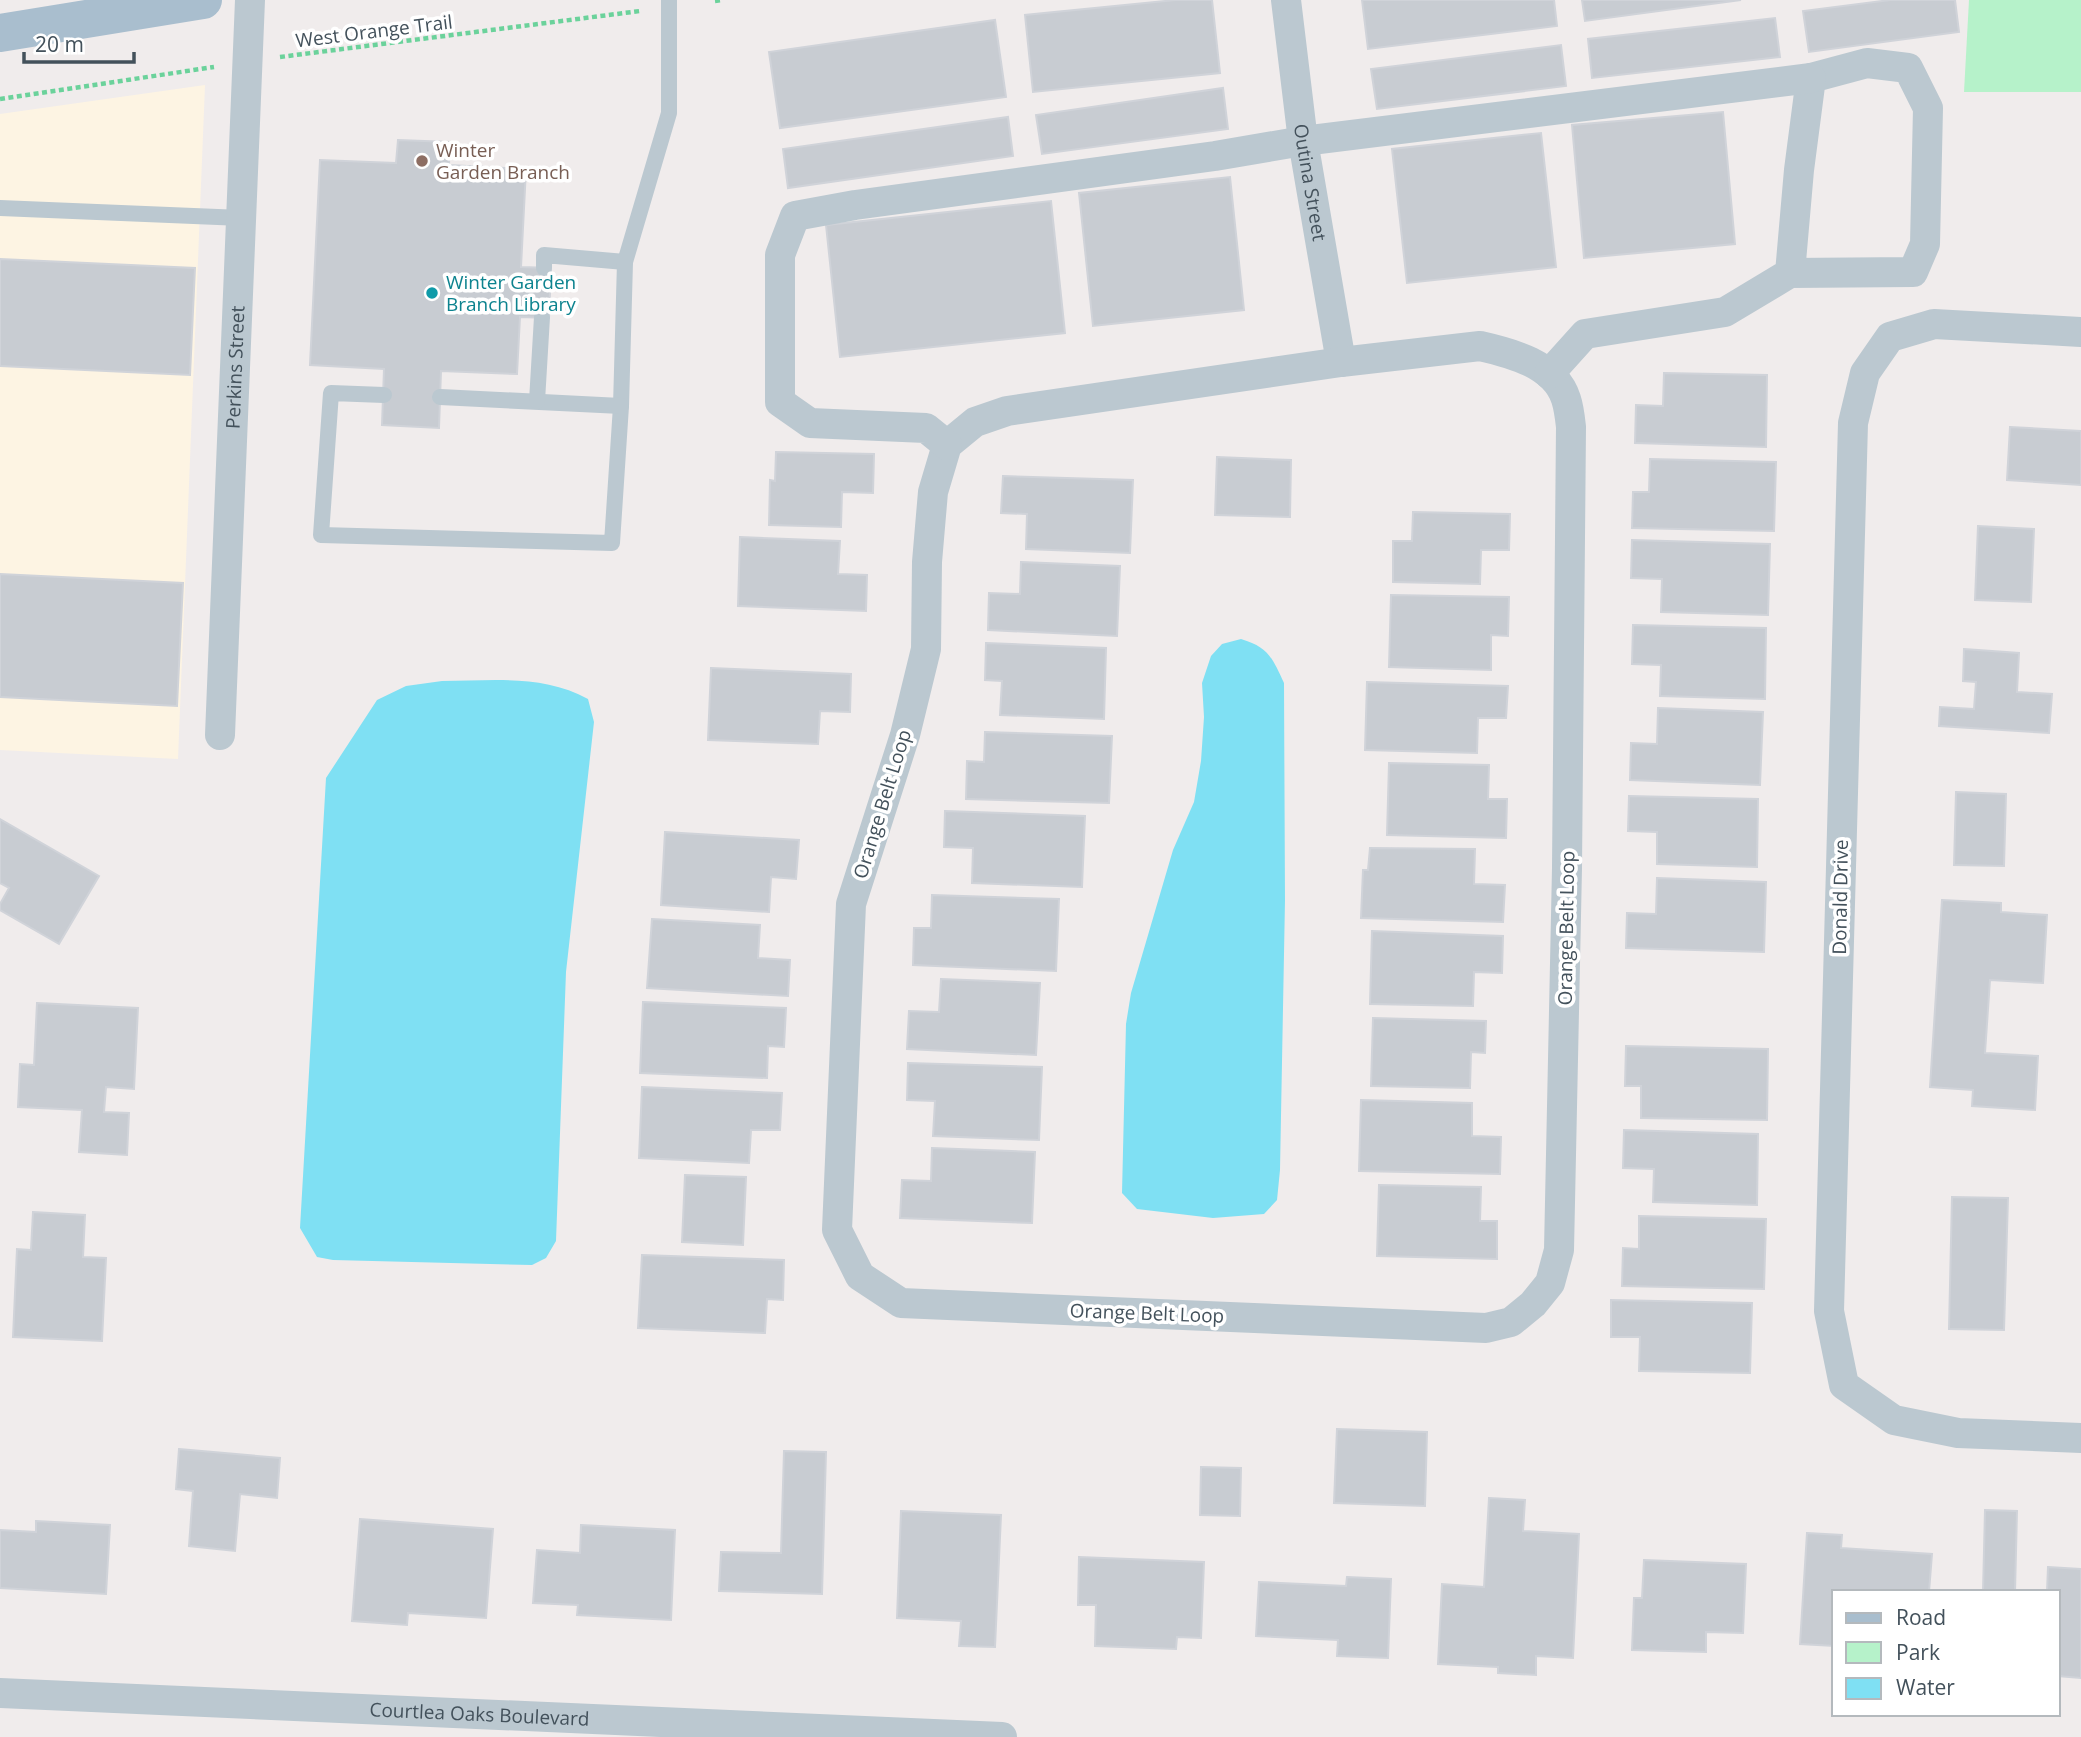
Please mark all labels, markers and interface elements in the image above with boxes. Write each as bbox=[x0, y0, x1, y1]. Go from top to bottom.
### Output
street label: West Orange Trail bbox=[294, 8, 454, 54]
scale bar bbox=[24, 21, 135, 65]
text: 20 m bbox=[35, 30, 84, 58]
street label: Outina Street bbox=[1288, 122, 1333, 243]
place label: Winter Garden Branch bbox=[436, 137, 570, 185]
marker: Winter Garden Branch bbox=[414, 153, 430, 169]
place label: Winter Garden Branch Library bbox=[446, 269, 576, 317]
marker: Winter Garden Branch Library bbox=[424, 285, 440, 301]
street label: Perkins Street bbox=[220, 305, 251, 429]
street label: Orange Belt Loop bbox=[847, 726, 917, 882]
street label: Donald Drive bbox=[1826, 839, 1854, 955]
street label: Orange Belt Loop bbox=[1552, 851, 1580, 1005]
street label: Orange Belt Loop bbox=[1069, 1297, 1225, 1329]
legend bbox=[1832, 1590, 2060, 1716]
text: Road bbox=[1896, 1603, 1946, 1631]
text: Park bbox=[1896, 1638, 1940, 1666]
text: Water bbox=[1896, 1673, 1955, 1701]
street label: Courtlea Oaks Boulevard bbox=[369, 1696, 590, 1732]

